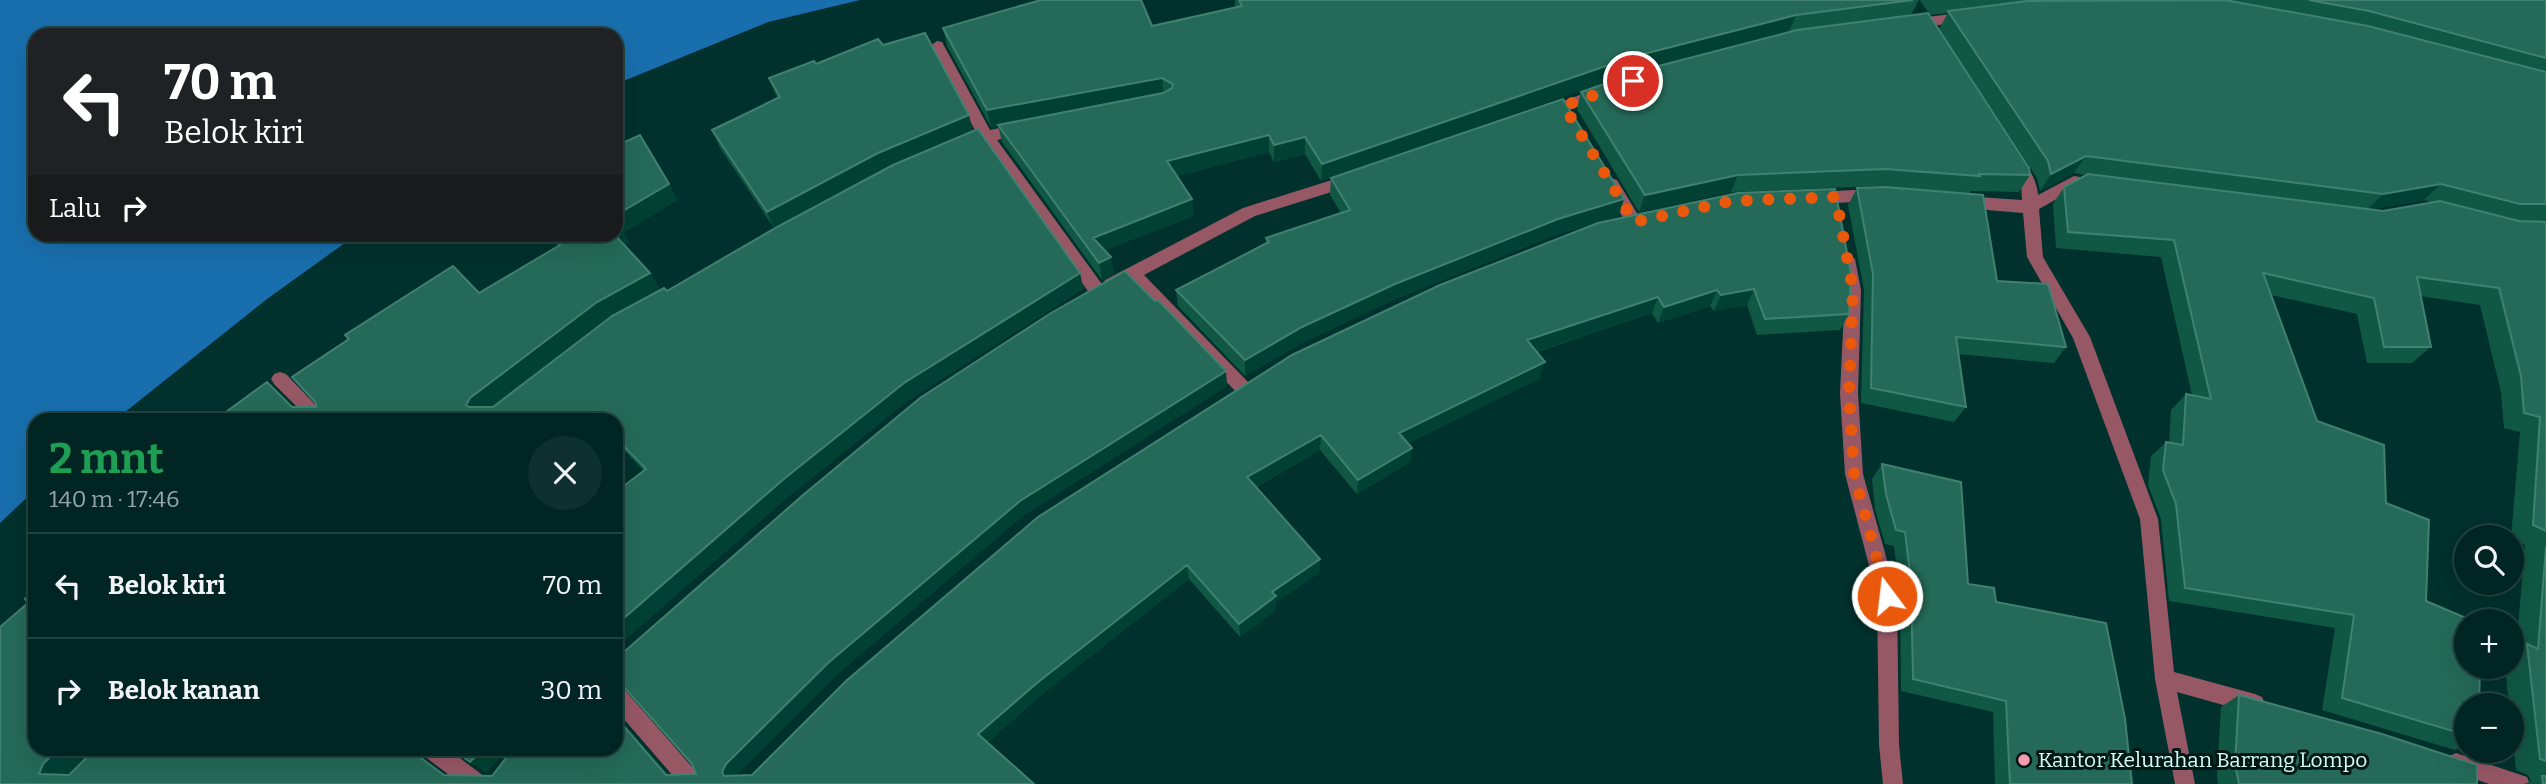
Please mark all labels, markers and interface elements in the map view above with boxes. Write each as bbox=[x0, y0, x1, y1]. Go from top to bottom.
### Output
pin bbox=[1603, 51, 1663, 111]
text: 70 m bbox=[164, 53, 276, 112]
icon: left bbox=[49, 56, 140, 147]
icon: arrive bbox=[1614, 62, 1652, 100]
text: Belok kiri bbox=[164, 113, 304, 151]
icon: right bbox=[115, 189, 153, 227]
text: Lalu bbox=[49, 193, 101, 224]
text: 2 mnt bbox=[49, 434, 164, 484]
button: close bbox=[528, 436, 602, 510]
text: 140 m · 17:46 bbox=[49, 485, 180, 513]
map controls bbox=[2454, 525, 2524, 763]
button: search bbox=[2454, 525, 2524, 595]
position arrow bbox=[1850, 559, 1924, 633]
icon: left bbox=[49, 567, 87, 605]
text: Belok kiri bbox=[108, 570, 226, 601]
text: 70 m bbox=[543, 570, 602, 601]
button: + bbox=[2454, 609, 2524, 679]
icon: right bbox=[49, 672, 87, 710]
text: Belok kanan bbox=[108, 675, 260, 706]
text: 30 m bbox=[541, 675, 602, 706]
button: − bbox=[2454, 693, 2524, 763]
place label: Kantor Kelurahan Barrang Lompo bbox=[2038, 747, 2367, 773]
marker: Kantor Kelurahan Barrang Lompo bbox=[2016, 752, 2032, 768]

